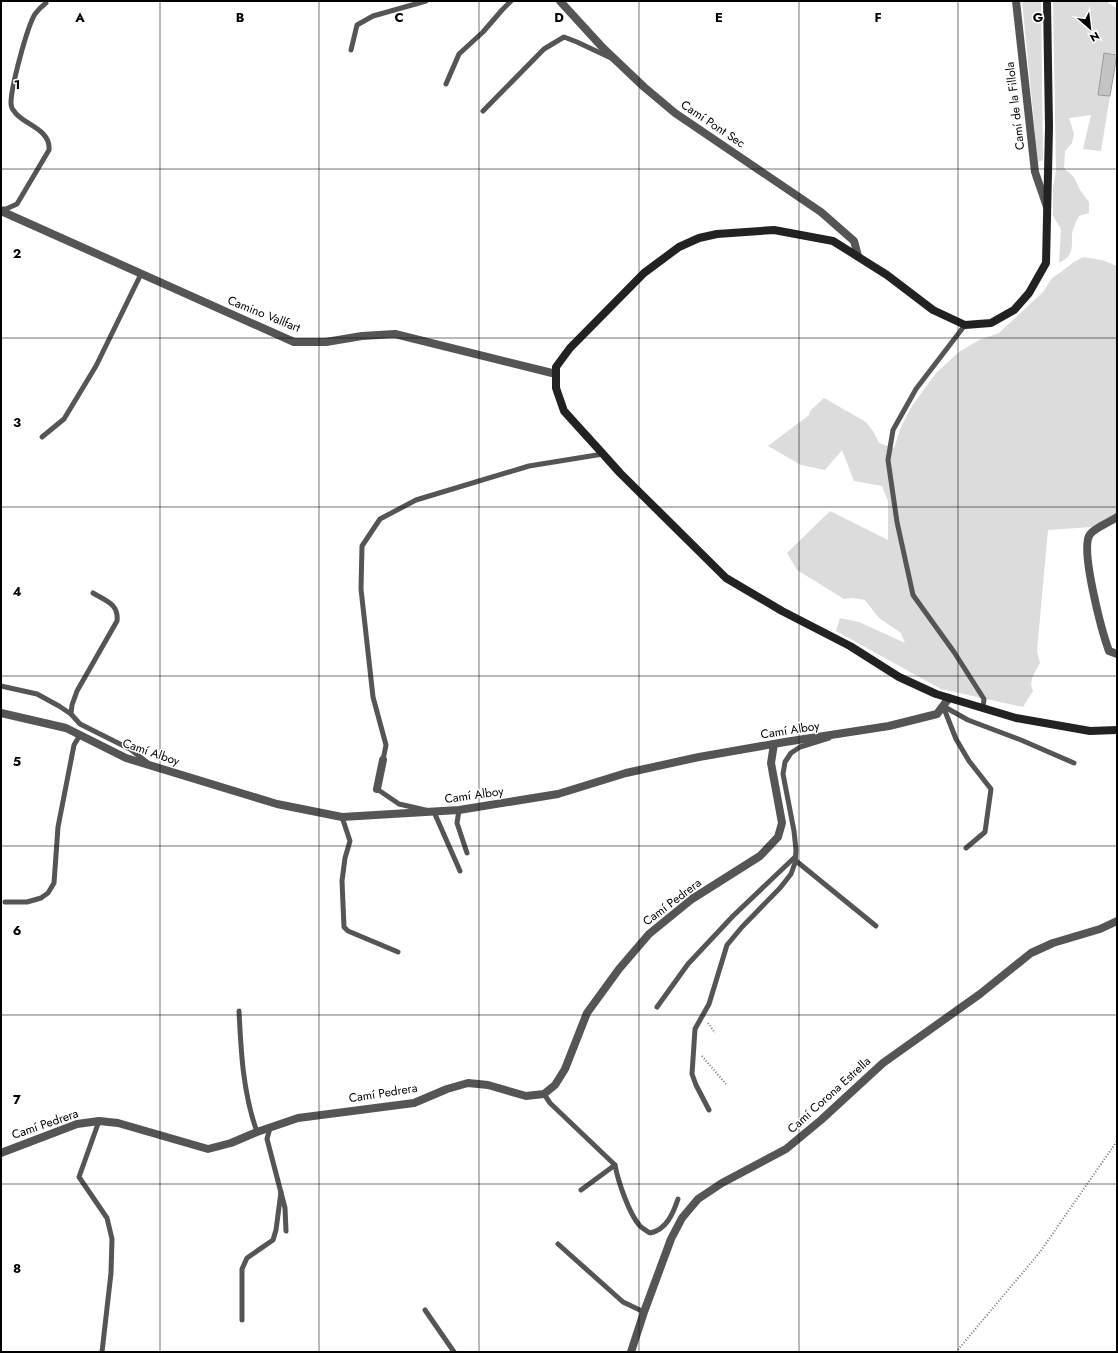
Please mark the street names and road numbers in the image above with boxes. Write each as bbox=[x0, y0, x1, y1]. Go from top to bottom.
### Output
street label: Camí de la Fillola bbox=[1001, 61, 1029, 151]
street label: Camí Pont Sec bbox=[677, 96, 749, 152]
street label: Camino Vallfart bbox=[225, 291, 303, 337]
street label: Camí Alboy bbox=[759, 716, 821, 744]
street label: Camí Alboy bbox=[120, 734, 183, 770]
street label: Camí Alboy bbox=[443, 782, 505, 808]
street label: Camí Pedrera bbox=[639, 874, 705, 930]
street label: Camí Corona Estrella bbox=[783, 1052, 875, 1137]
street label: Camí Pedrera bbox=[347, 1079, 419, 1107]
street label: Camí Pedrera bbox=[9, 1104, 81, 1144]

